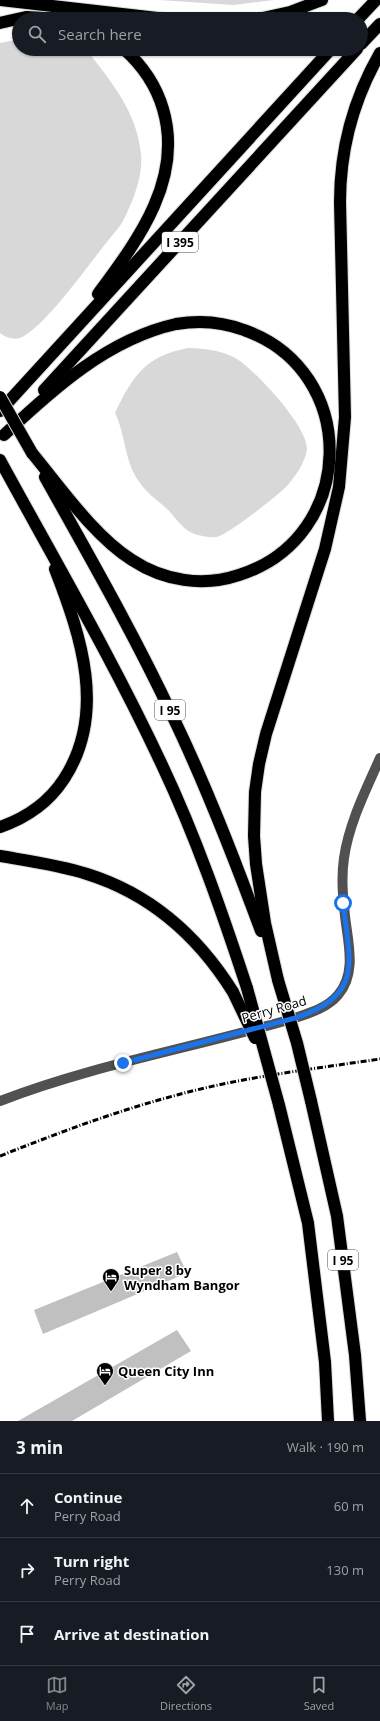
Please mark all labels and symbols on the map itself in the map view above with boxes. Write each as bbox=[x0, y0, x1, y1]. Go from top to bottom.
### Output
road number: I 395 bbox=[162, 232, 198, 252]
road number: I 95 bbox=[155, 700, 185, 720]
route start bbox=[334, 894, 352, 912]
street label: Perry Road bbox=[239, 991, 309, 1027]
route end bbox=[114, 1054, 132, 1072]
road number: I 95 bbox=[328, 1250, 358, 1270]
place label: Super 8 by Wyndham Bangor bbox=[124, 1261, 240, 1294]
hotel icon: Super 8 by Wyndham Bangor bbox=[101, 1267, 121, 1292]
hotel icon: Queen City Inn bbox=[95, 1361, 115, 1386]
place label: Queen City Inn bbox=[118, 1362, 214, 1380]

